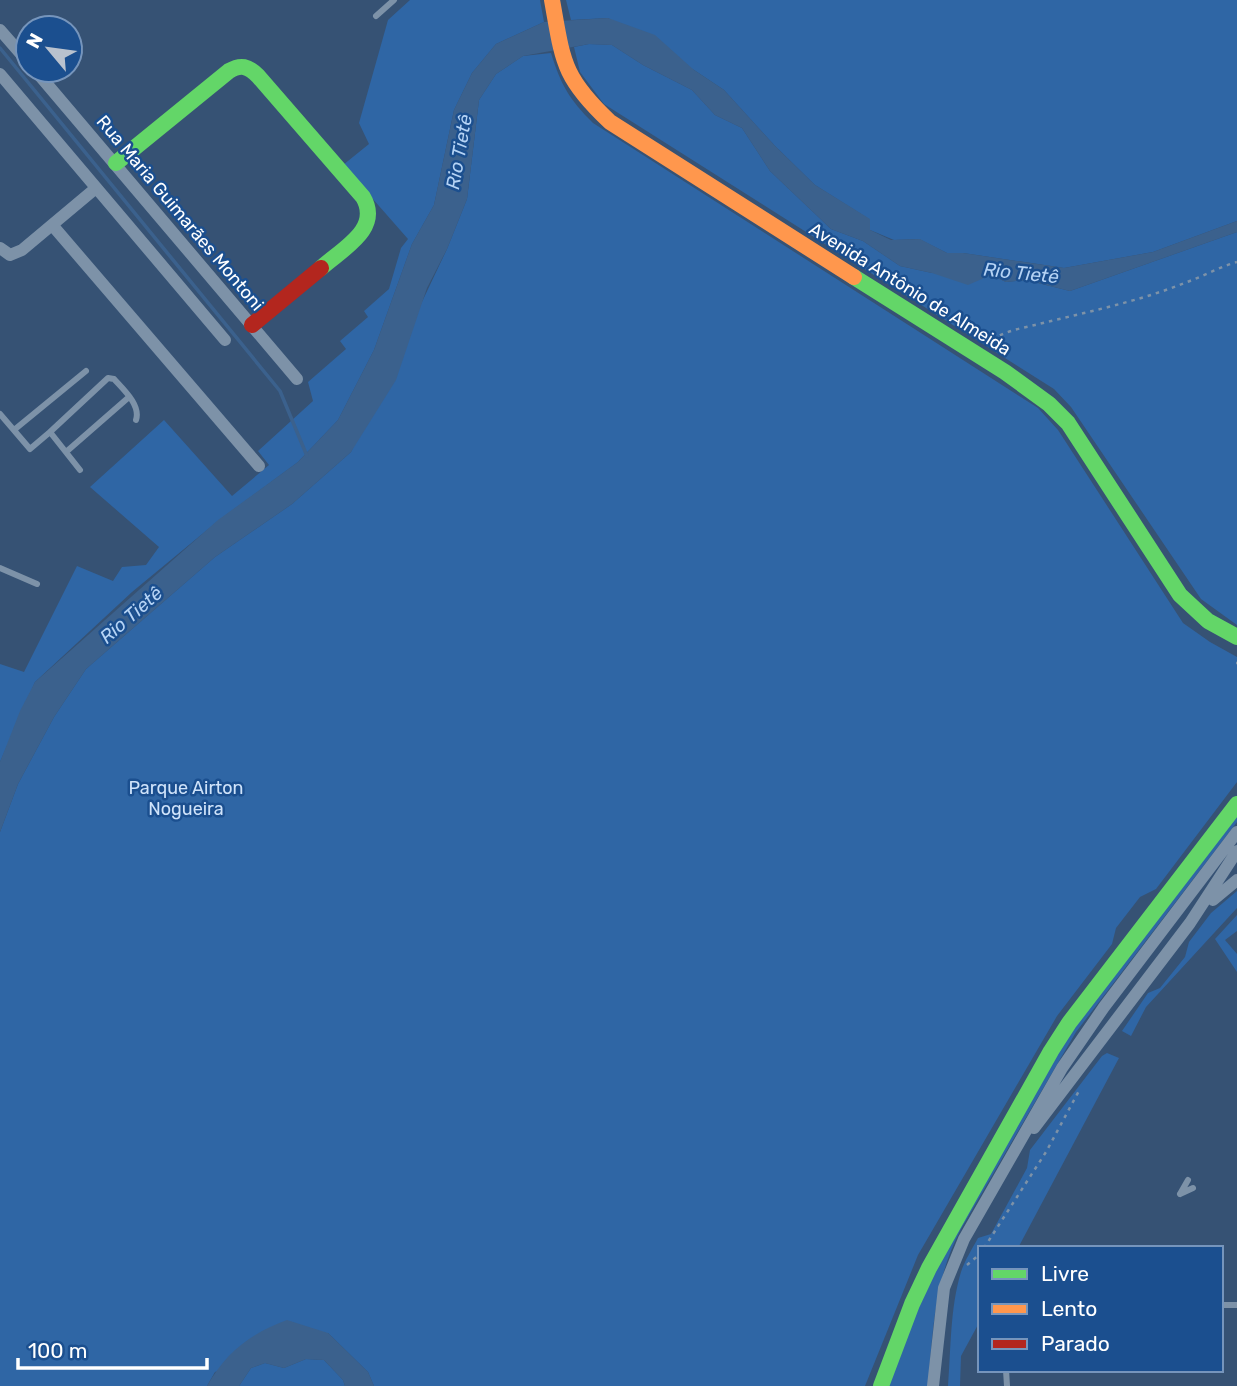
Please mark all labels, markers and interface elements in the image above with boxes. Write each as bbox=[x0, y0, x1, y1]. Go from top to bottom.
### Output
north arrow bbox=[14, 14, 84, 84]
text: N bbox=[21, 29, 48, 53]
street label: Rua Maria Guimarães Montoni bbox=[92, 111, 268, 315]
water label: Rio Tietê bbox=[441, 112, 477, 191]
street label: Avenida Antônio de Almeida bbox=[805, 218, 1015, 360]
water label: Rio Tietê bbox=[982, 258, 1060, 288]
water label: Rio Tietê bbox=[95, 581, 167, 649]
park label: Parque Airton Nogueira bbox=[128, 777, 244, 820]
legend bbox=[978, 1246, 1223, 1372]
text: Livre bbox=[1041, 1261, 1089, 1286]
text: Lento bbox=[1041, 1296, 1097, 1321]
scale bar bbox=[18, 1326, 206, 1370]
text: Parado bbox=[1041, 1331, 1110, 1356]
text: 100 m bbox=[28, 1338, 87, 1363]

